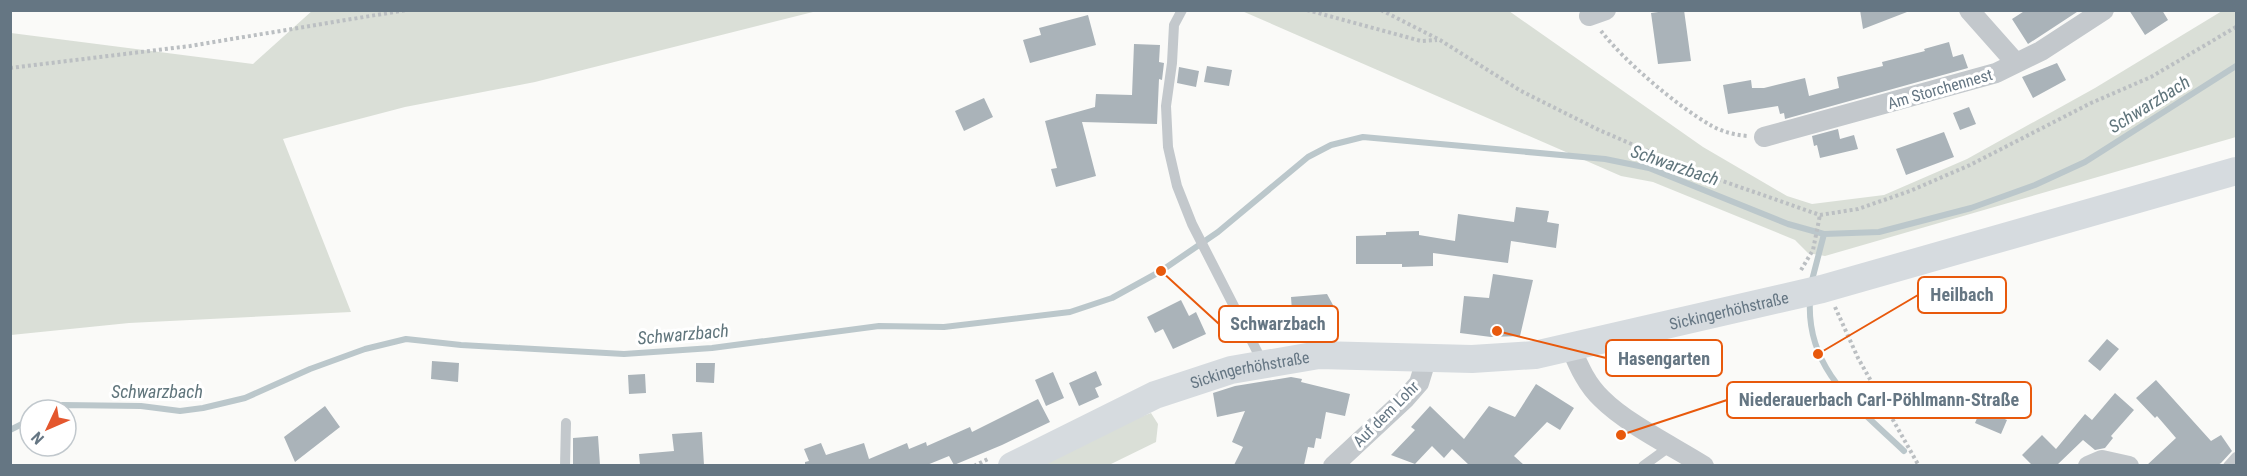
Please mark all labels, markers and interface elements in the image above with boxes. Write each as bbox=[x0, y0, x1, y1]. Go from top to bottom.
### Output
street label: Am Storchennest bbox=[1885, 65, 1995, 113]
water label: Schwarzbach bbox=[2105, 71, 2193, 137]
water label: Schwarzbach bbox=[1628, 140, 1722, 190]
callout: Heilbach bbox=[1918, 277, 2006, 313]
text: Heilbach bbox=[1930, 284, 1994, 305]
street label: Sickingerhöhstraße bbox=[1667, 288, 1790, 333]
callout: Schwarzbach bbox=[1219, 306, 1338, 342]
text: Schwarzbach bbox=[1230, 313, 1326, 334]
water label: Schwarzbach bbox=[636, 320, 730, 348]
callout: Hasengarten bbox=[1606, 340, 1722, 376]
street label: Sickingerhöhstraße bbox=[1188, 347, 1311, 392]
text: Hasengarten bbox=[1618, 348, 1710, 369]
street label: Auf dem Lohr bbox=[1349, 377, 1423, 451]
water label: Schwarzbach bbox=[111, 381, 203, 402]
callout: Niederauerbach Carl-Pöhlmann-Straße bbox=[1727, 382, 2031, 418]
text: Niederauerbach Carl-Pöhlmann-Straße bbox=[1739, 389, 2020, 410]
north arrow bbox=[18, 398, 78, 458]
text: N bbox=[27, 428, 48, 448]

